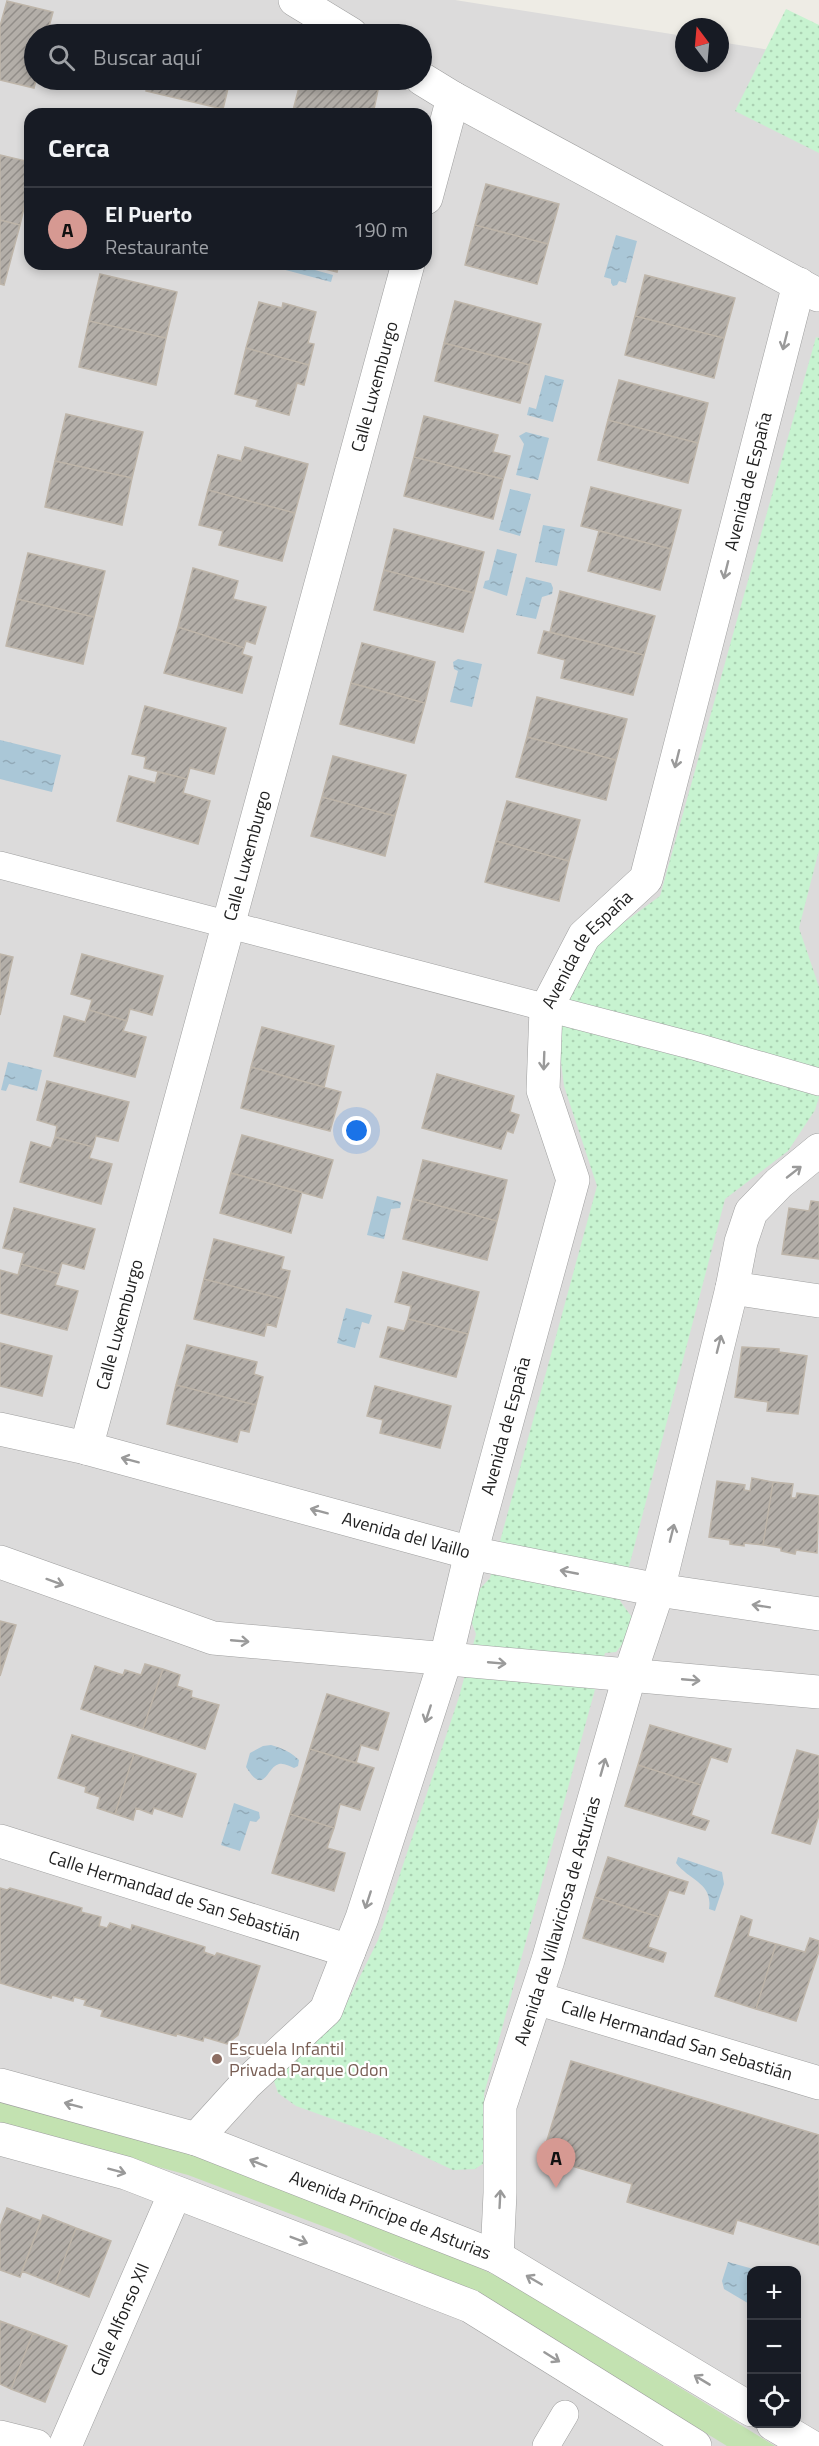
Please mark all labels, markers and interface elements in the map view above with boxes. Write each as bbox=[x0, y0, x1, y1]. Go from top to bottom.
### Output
north arrow bbox=[675, 18, 729, 72]
search box bbox=[24, 24, 432, 90]
text: Buscar aquí bbox=[93, 40, 201, 74]
icon: search bbox=[45, 41, 78, 74]
text: Cerca bbox=[48, 128, 110, 167]
text: El Puerto bbox=[105, 197, 192, 231]
text: A bbox=[61, 214, 74, 245]
text: 190 m bbox=[353, 214, 408, 245]
text: Restaurante bbox=[105, 231, 209, 262]
street label: Calle Luxemburgo bbox=[344, 318, 405, 455]
one-way arrow bbox=[778, 331, 790, 350]
street label: Avenida de España bbox=[717, 409, 779, 554]
one-way arrow bbox=[719, 561, 731, 580]
one-way arrow bbox=[671, 749, 682, 768]
street label: Calle Luxemburgo bbox=[216, 787, 277, 924]
street label: Avenida de España bbox=[534, 884, 638, 1013]
one-way arrow bbox=[539, 1050, 550, 1070]
your location bbox=[342, 1116, 371, 1145]
one-way arrow bbox=[786, 1165, 802, 1178]
street label: Calle Luxemburgo bbox=[88, 1256, 150, 1393]
one-way arrow bbox=[713, 1335, 725, 1354]
street label: Avenida de España bbox=[473, 1354, 537, 1498]
one-way arrow bbox=[121, 1454, 140, 1465]
street label: Avenida del Vaillo bbox=[339, 1504, 473, 1565]
one-way arrow bbox=[309, 1505, 328, 1517]
one-way arrow bbox=[666, 1524, 678, 1543]
one-way arrow bbox=[560, 1566, 579, 1578]
one-way arrow bbox=[45, 1577, 64, 1588]
one-way arrow bbox=[752, 1600, 772, 1611]
one-way arrow bbox=[230, 1635, 250, 1646]
one-way arrow bbox=[487, 1658, 507, 1669]
one-way arrow bbox=[681, 1675, 701, 1686]
one-way arrow bbox=[421, 1704, 432, 1723]
one-way arrow bbox=[598, 1758, 609, 1777]
street label: Avenida de Villaviciosa de Asturias bbox=[507, 1793, 607, 2049]
street label: Calle Hermandad de San Sebastián bbox=[45, 1843, 304, 1948]
one-way arrow bbox=[362, 1890, 373, 1909]
street label: Calle Hermandad San Sebastián bbox=[558, 1992, 796, 2087]
place label: Escuela Infantil Privada Parque Odon bbox=[229, 2035, 388, 2083]
marker: Escuela Infantil Privada Parque Odon bbox=[210, 2052, 224, 2066]
one-way arrow bbox=[63, 2099, 82, 2110]
pin: A bbox=[536, 2138, 576, 2188]
one-way arrow bbox=[250, 2157, 268, 2168]
street label: Avenida Príncipe de Asturias bbox=[286, 2163, 495, 2266]
one-way arrow bbox=[107, 2165, 126, 2177]
one-way arrow bbox=[494, 2189, 505, 2209]
one-way arrow bbox=[290, 2236, 308, 2247]
street label: Calle Alfonso XII bbox=[83, 2258, 156, 2380]
map controls bbox=[747, 2266, 801, 2428]
button: + bbox=[747, 2266, 801, 2320]
one-way arrow bbox=[526, 2273, 543, 2285]
button: − bbox=[747, 2320, 801, 2374]
one-way arrow bbox=[543, 2351, 560, 2364]
one-way arrow bbox=[694, 2373, 711, 2385]
button: locate bbox=[747, 2374, 801, 2428]

